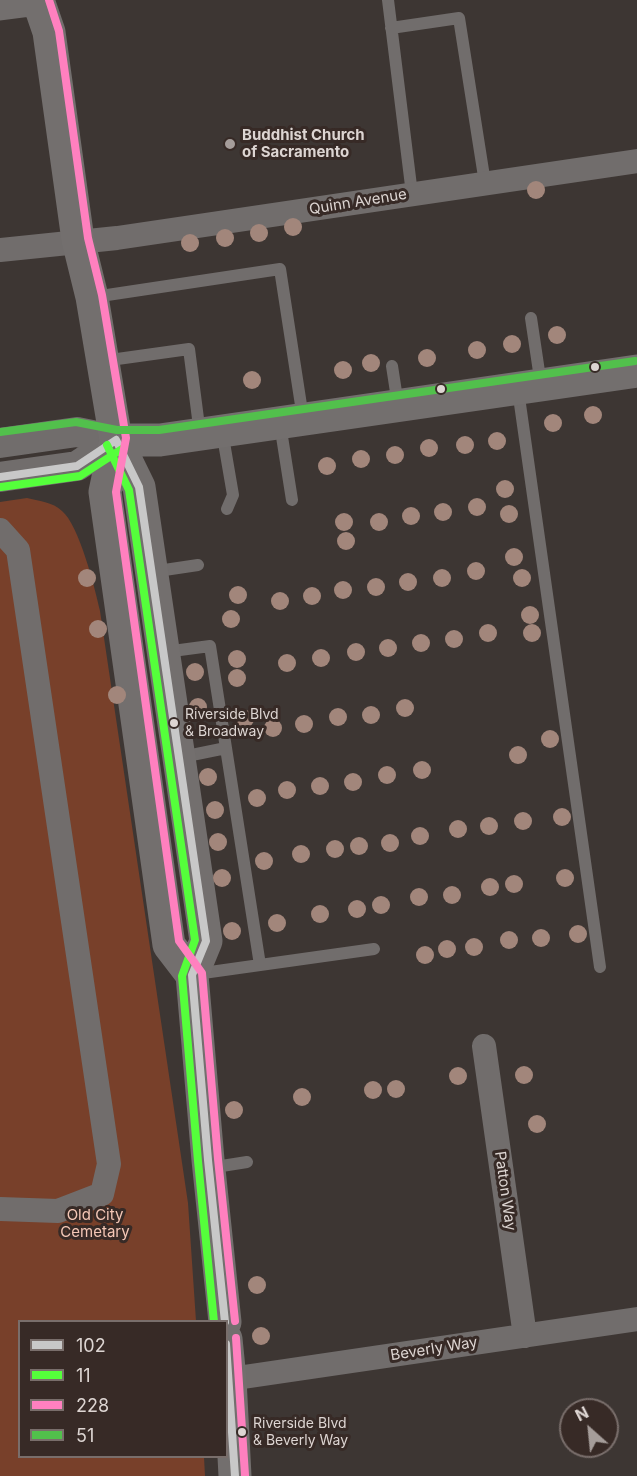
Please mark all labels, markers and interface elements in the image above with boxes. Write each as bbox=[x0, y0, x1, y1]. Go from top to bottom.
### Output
place label: Buddhist Church of Sacramento bbox=[242, 126, 365, 161]
marker: Buddhist Church of Sacramento bbox=[223, 137, 237, 151]
street label: Quinn Avenue bbox=[308, 185, 408, 219]
unlabelled marker bbox=[589, 361, 601, 373]
unlabelled marker bbox=[435, 383, 447, 395]
place label: Riverside Blvd & Broadway bbox=[185, 707, 279, 740]
marker: Riverside Blvd & Broadway bbox=[168, 717, 180, 729]
street label: Patton Way bbox=[491, 1150, 519, 1232]
park label: Old City Cemetary bbox=[60, 1206, 130, 1241]
legend bbox=[18, 1320, 228, 1458]
street label: Beverly Way bbox=[389, 1333, 479, 1365]
text: 102 bbox=[76, 1335, 106, 1356]
text: 11 bbox=[76, 1365, 91, 1386]
text: 228 bbox=[76, 1395, 109, 1416]
north arrow bbox=[559, 1398, 619, 1458]
text: N bbox=[572, 1402, 592, 1425]
place label: Riverside Blvd & Beverly Way bbox=[253, 1416, 348, 1448]
text: 51 bbox=[76, 1425, 94, 1446]
marker: Riverside Blvd & Beverly Way bbox=[236, 1426, 248, 1438]

